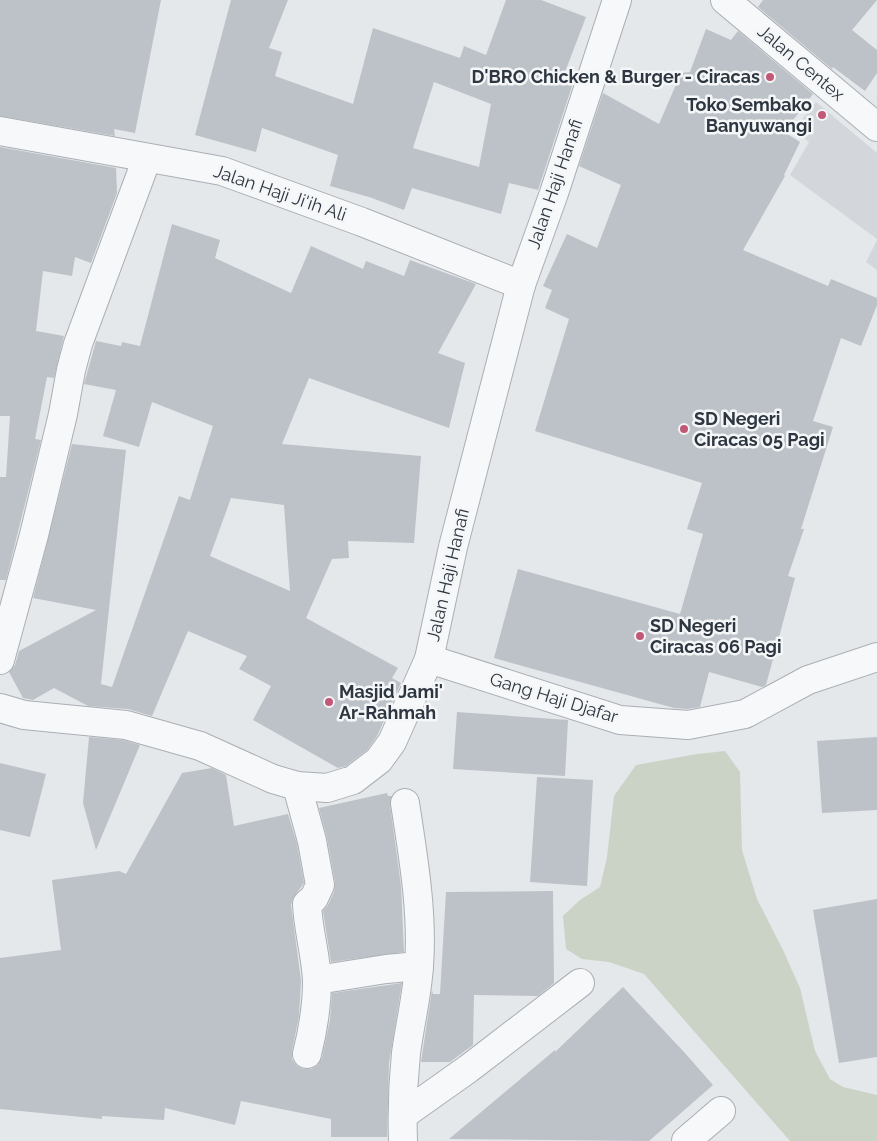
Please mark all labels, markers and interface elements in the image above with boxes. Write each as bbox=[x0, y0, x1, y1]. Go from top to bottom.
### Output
street label: Jalan Centex bbox=[754, 20, 849, 105]
place label: D'BRO Chicken & Burger - Ciracas bbox=[471, 66, 760, 87]
marker: D'BRO Chicken & Burger - Ciracas bbox=[764, 71, 776, 83]
place label: Toko Sembako Banyuwangi bbox=[686, 94, 812, 136]
marker: Toko Sembako Banyuwangi bbox=[816, 109, 828, 121]
street label: Jalan Haji Hanafi bbox=[522, 116, 587, 252]
street label: Jalan Haji Ji'ih Ali bbox=[211, 160, 349, 225]
place label: SD Negeri Ciracas 05 Pagi bbox=[694, 408, 825, 450]
marker: SD Negeri Ciracas 05 Pagi bbox=[678, 423, 690, 435]
street label: Jalan Haji Hanafi bbox=[422, 506, 473, 643]
place label: SD Negeri Ciracas 06 Pagi bbox=[650, 615, 782, 657]
marker: SD Negeri Ciracas 06 Pagi bbox=[634, 630, 646, 642]
street label: Gang Haji Djafar bbox=[487, 668, 622, 727]
place label: Masjid Jami' Ar-Rahmah bbox=[339, 681, 443, 723]
marker: Masjid Jami' Ar-Rahmah bbox=[323, 696, 335, 708]

